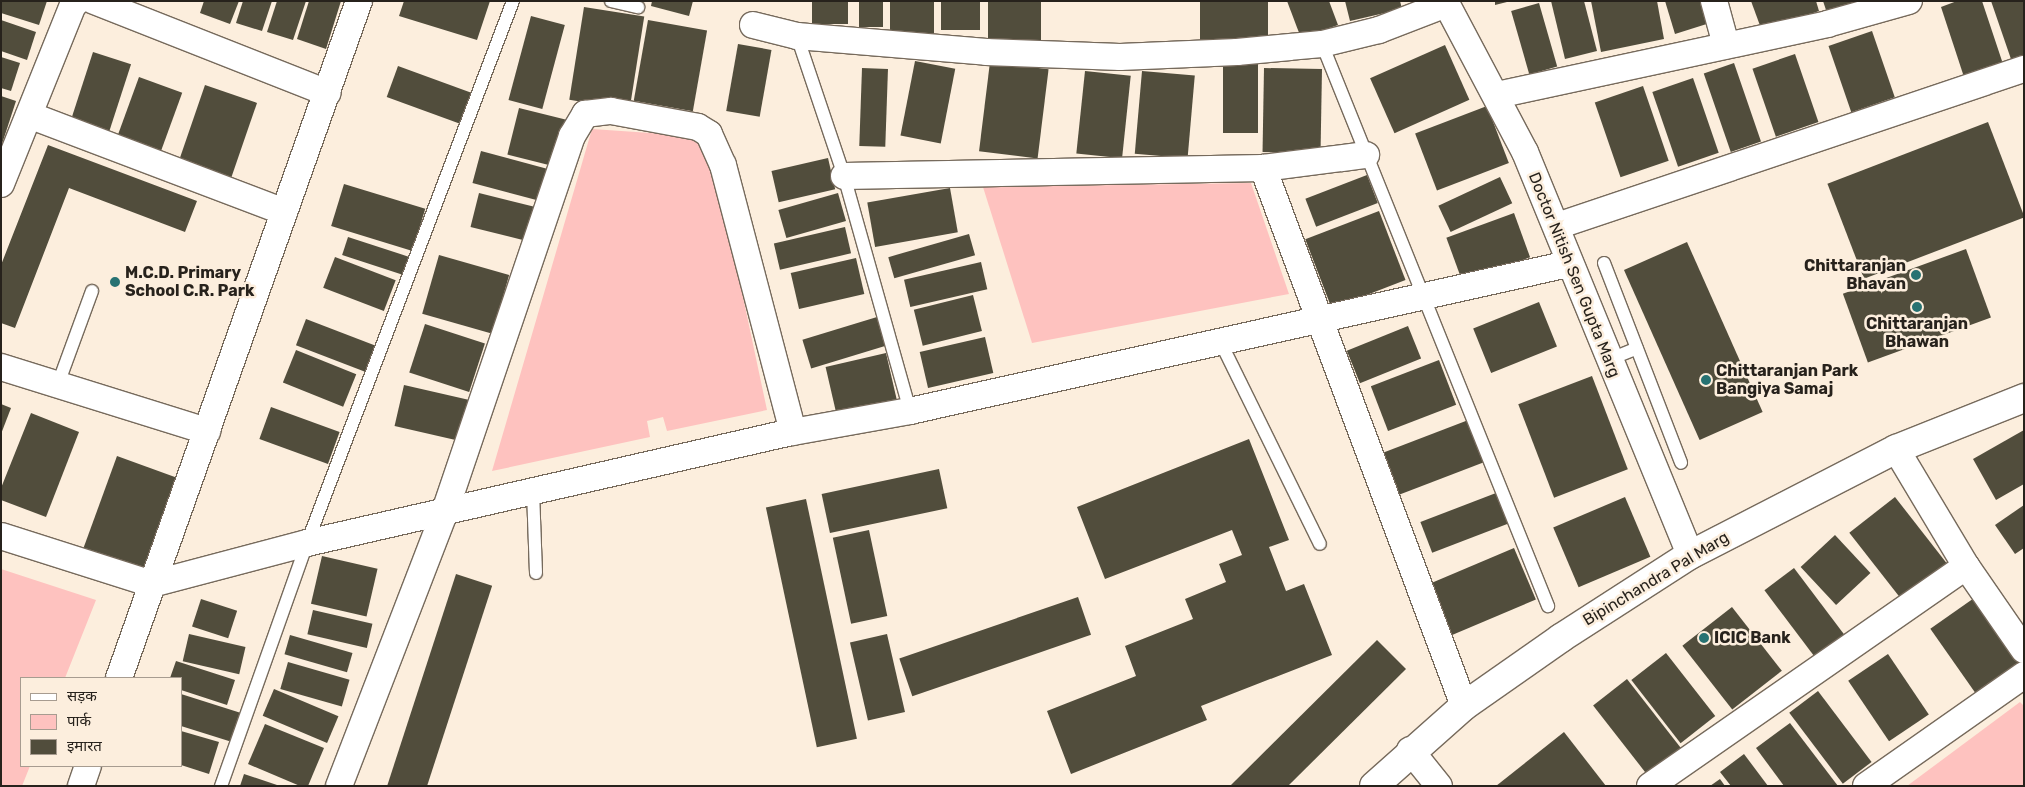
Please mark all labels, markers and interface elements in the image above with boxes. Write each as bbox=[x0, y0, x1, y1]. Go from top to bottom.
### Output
street label: Doctor Nitish Sen Gupta Marg bbox=[1524, 169, 1624, 381]
place label: Chittaranjan Bhavan bbox=[1804, 256, 1906, 294]
place label: M.C.D. Primary School C.R. Park bbox=[125, 263, 254, 301]
marker: Chittaranjan Bhavan bbox=[1910, 269, 1922, 281]
marker: M.C.D. Primary School C.R. Park bbox=[109, 276, 121, 288]
marker: Chittaranjan Bhawan bbox=[1911, 301, 1923, 313]
place label: Chittaranjan Bhawan bbox=[1866, 314, 1968, 352]
place label: Chittaranjan Park Bangiya Samaj bbox=[1716, 361, 1858, 399]
marker: Chittaranjan Park Bangiya Samaj bbox=[1700, 374, 1712, 386]
street label: Bipinchandra Pal Marg bbox=[1580, 528, 1732, 630]
place label: ICIC Bank bbox=[1714, 628, 1791, 648]
marker: ICIC Bank bbox=[1698, 632, 1710, 644]
legend bbox=[20, 677, 182, 767]
text: सड़क bbox=[67, 687, 97, 705]
text: पार्क bbox=[67, 712, 91, 730]
text: इमारत bbox=[67, 737, 102, 755]

